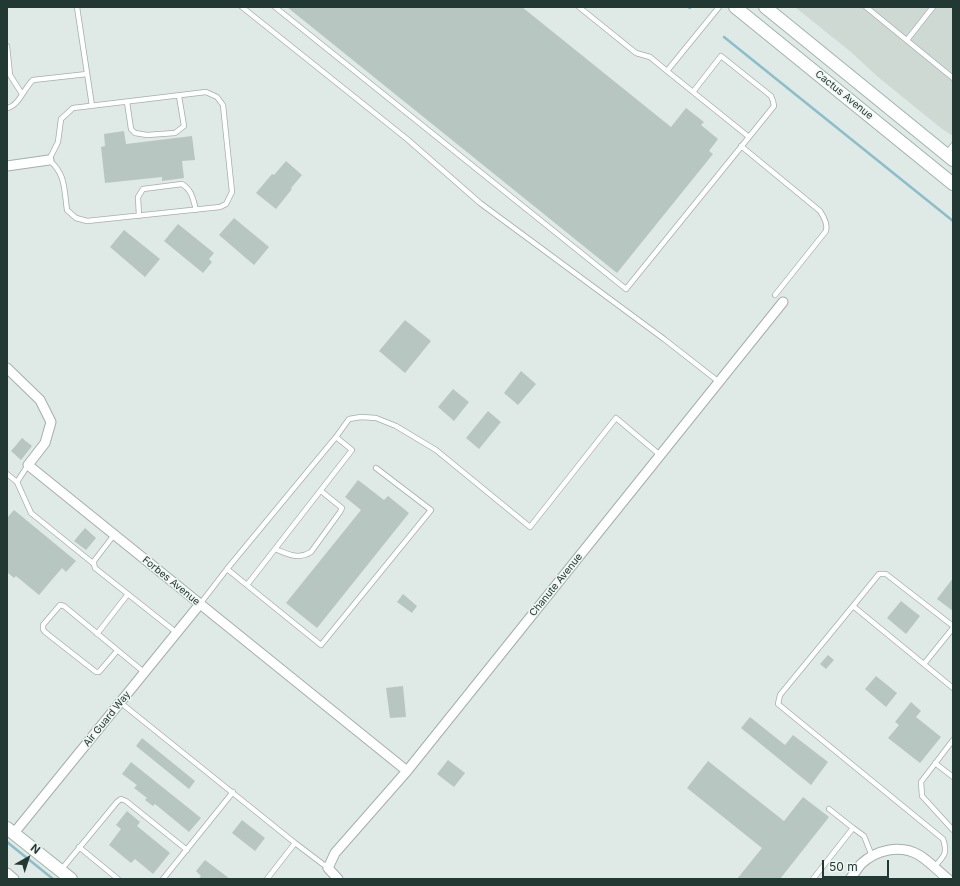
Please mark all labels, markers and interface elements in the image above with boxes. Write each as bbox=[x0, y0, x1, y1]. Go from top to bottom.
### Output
street label: Cactus Avenue bbox=[813, 68, 875, 122]
street label: Chanute Avenue bbox=[527, 551, 585, 619]
street label: Forbes Avenue bbox=[140, 554, 202, 608]
street label: Air Guard Way bbox=[81, 689, 133, 749]
north arrow bbox=[8, 838, 48, 878]
text: N bbox=[28, 841, 43, 857]
scale bar bbox=[824, 852, 891, 878]
text: 50 m bbox=[829, 859, 858, 874]

